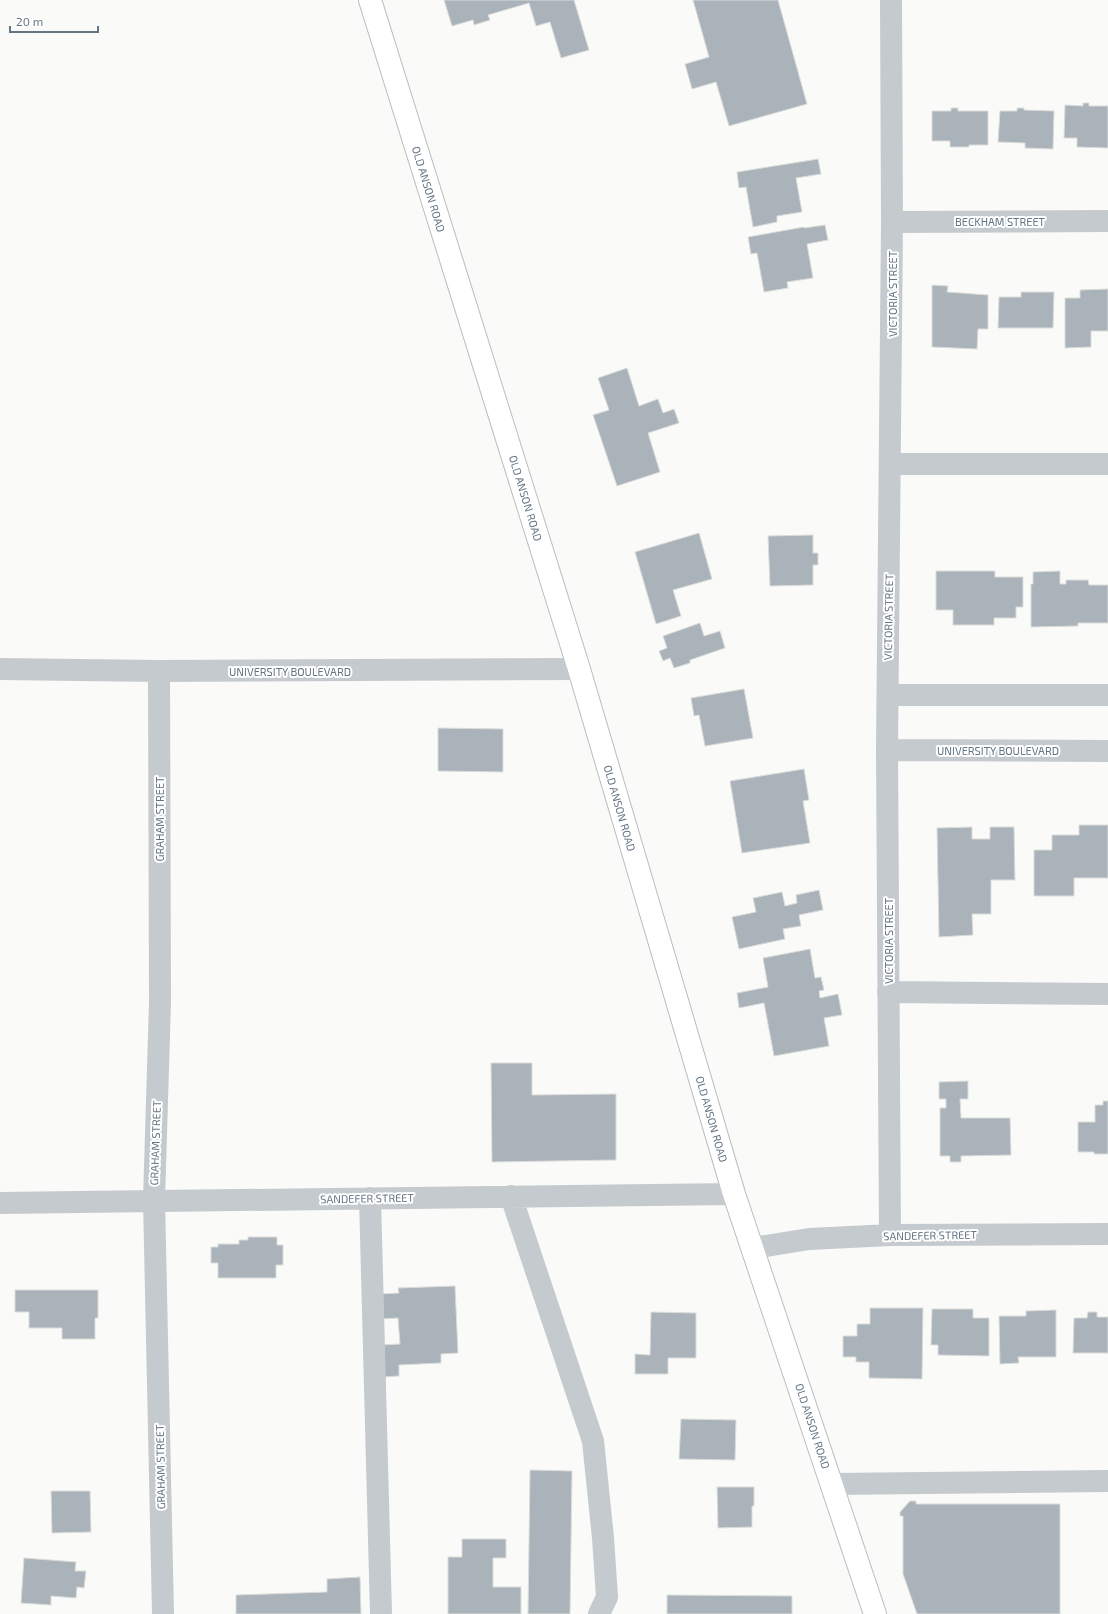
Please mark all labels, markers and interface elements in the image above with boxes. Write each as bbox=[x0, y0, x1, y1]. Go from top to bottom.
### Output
scale bar bbox=[10, 8, 98, 34]
text: 20 m bbox=[16, 14, 43, 28]
street label: OLD ANSON ROAD bbox=[410, 145, 448, 233]
street label: BECKHAM STREET bbox=[955, 215, 1046, 228]
street label: VICTORIA STREET bbox=[886, 250, 899, 337]
street label: OLD ANSON ROAD bbox=[507, 454, 545, 542]
street label: VICTORIA STREET bbox=[881, 573, 895, 660]
street label: UNIVERSITY BOULEVARD bbox=[229, 665, 351, 678]
street label: UNIVERSITY BOULEVARD bbox=[937, 744, 1059, 757]
street label: OLD ANSON ROAD bbox=[601, 763, 639, 853]
street label: GRAHAM STREET bbox=[153, 776, 166, 861]
street label: VICTORIA STREET bbox=[882, 897, 895, 984]
street label: OLD ANSON ROAD bbox=[693, 1074, 731, 1164]
street label: GRAHAM STREET bbox=[147, 1100, 163, 1186]
street label: SANDEFER STREET bbox=[320, 1191, 415, 1205]
street label: SANDEFER STREET bbox=[883, 1228, 978, 1242]
street label: OLD ANSON ROAD bbox=[793, 1382, 833, 1470]
street label: GRAHAM STREET bbox=[153, 1424, 167, 1510]

